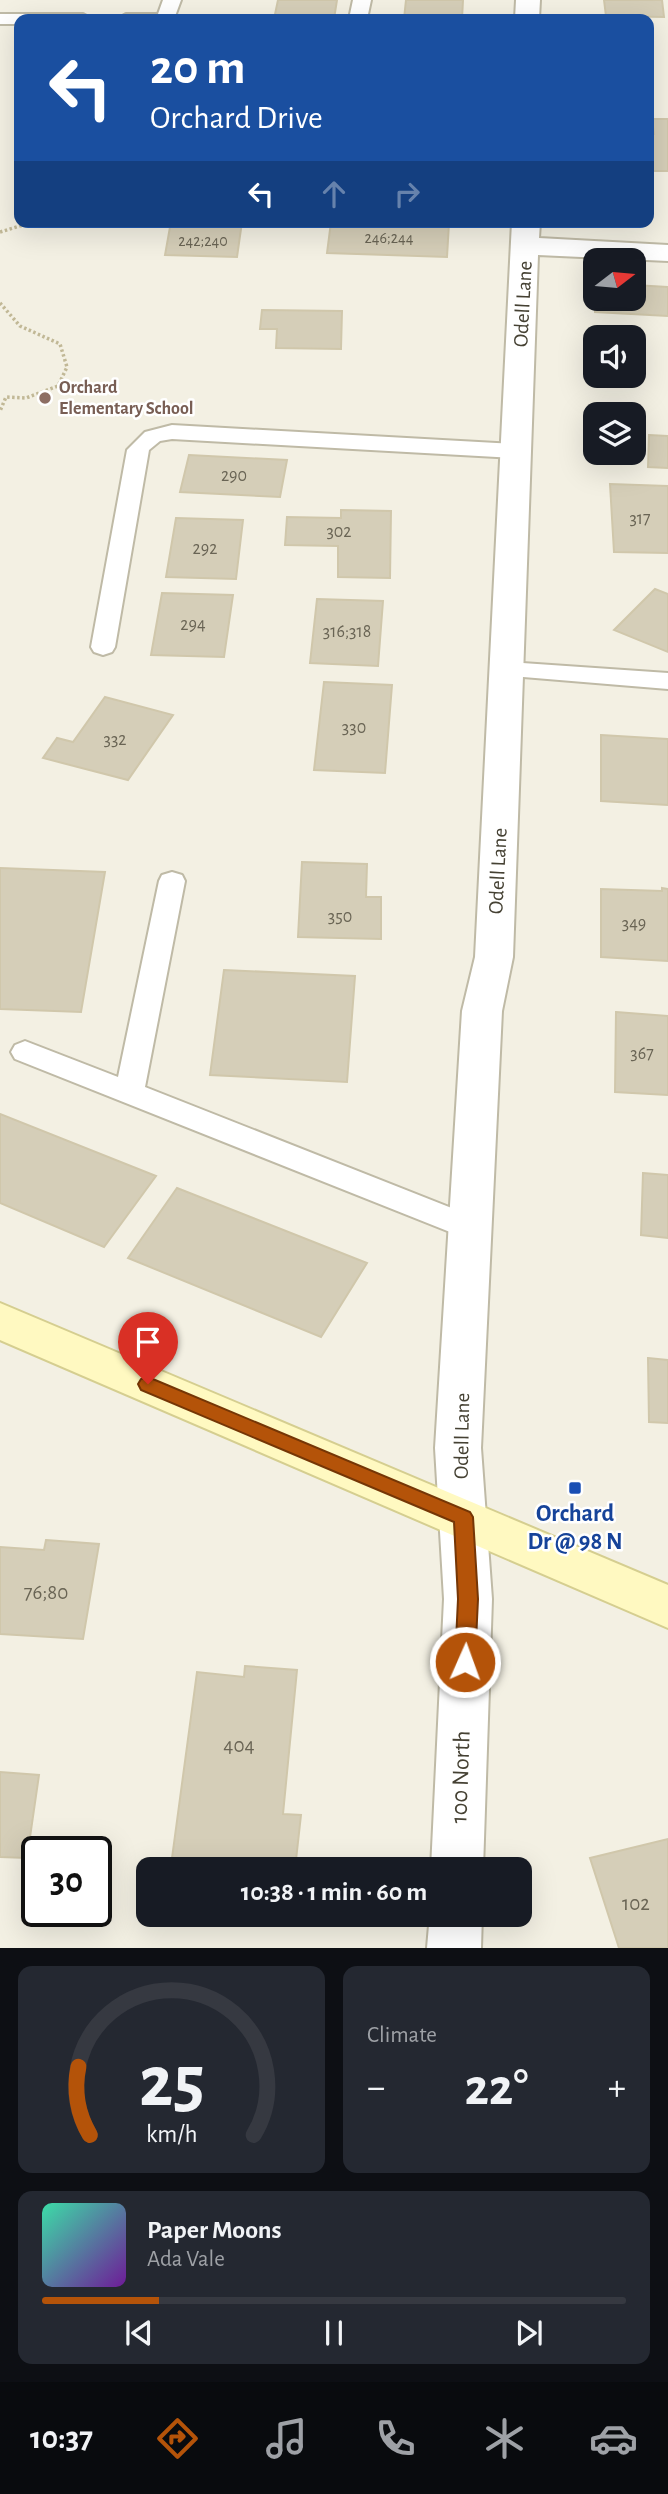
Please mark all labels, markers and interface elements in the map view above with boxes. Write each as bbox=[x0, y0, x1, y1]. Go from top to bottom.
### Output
icon: left bbox=[35, 42, 126, 133]
text: 20 m bbox=[150, 44, 246, 93]
text: Orchard Drive bbox=[150, 102, 323, 134]
icon: left bbox=[242, 175, 280, 213]
icon: ahead bbox=[315, 175, 353, 213]
icon: right bbox=[388, 175, 426, 213]
house number: 246;244 bbox=[365, 230, 414, 246]
house number: 242;240 bbox=[178, 233, 228, 249]
north arrow bbox=[583, 248, 646, 312]
map controls bbox=[583, 248, 646, 465]
street label: Odell Lane bbox=[510, 260, 536, 348]
button: sound bbox=[583, 325, 646, 388]
place label: Orchard Elementary School bbox=[59, 379, 194, 418]
marker: Orchard Elementary School bbox=[37, 390, 53, 406]
button: layers bbox=[583, 402, 646, 465]
house number: 290 bbox=[221, 467, 247, 485]
house number: 317 bbox=[629, 510, 651, 528]
house number: 302 bbox=[326, 523, 352, 541]
house number: 292 bbox=[193, 540, 217, 558]
house number: 294 bbox=[180, 616, 206, 634]
house number: 316;318 bbox=[323, 623, 371, 641]
house number: 330 bbox=[342, 719, 366, 737]
house number: 332 bbox=[103, 731, 127, 749]
street label: Odell Lane bbox=[485, 827, 511, 915]
house number: 350 bbox=[328, 908, 352, 926]
house number: 349 bbox=[622, 915, 646, 933]
house number: 367 bbox=[630, 1045, 654, 1063]
pin bbox=[118, 1312, 178, 1384]
icon: arrive bbox=[129, 1323, 167, 1361]
street label: Odell Lane bbox=[451, 1393, 473, 1479]
marker: Orchard Dr @ 98 N bbox=[567, 1480, 583, 1496]
place label: Orchard Dr @ 98 N bbox=[527, 1502, 623, 1554]
house number: 76;80 bbox=[24, 1582, 68, 1603]
position arrow bbox=[428, 1625, 502, 1699]
street label: 100 North bbox=[447, 1730, 475, 1824]
house number: 404 bbox=[223, 1735, 255, 1756]
speed limit sign: 30 bbox=[21, 1836, 112, 1927]
text: 10:38 · 1 min · 60 m bbox=[241, 1879, 427, 1905]
house number: 102 bbox=[622, 1893, 650, 1914]
text: Climate bbox=[367, 2024, 437, 2047]
text: 25 bbox=[139, 2048, 204, 2121]
text: 22° bbox=[464, 2062, 529, 2114]
text: − bbox=[367, 2069, 385, 2107]
text: + bbox=[608, 2069, 626, 2107]
text: km/h bbox=[146, 2122, 197, 2147]
text: Paper Moons bbox=[147, 2217, 282, 2243]
text: Ada Vale bbox=[147, 2248, 225, 2271]
icon: previous bbox=[120, 2314, 158, 2352]
icon: pause bbox=[315, 2314, 353, 2352]
icon: next bbox=[510, 2314, 548, 2352]
icon: directions bbox=[153, 2414, 202, 2463]
icon: music bbox=[262, 2414, 311, 2463]
icon: phone bbox=[371, 2414, 420, 2463]
icon: climate bbox=[480, 2414, 529, 2463]
icon: car bbox=[589, 2414, 638, 2463]
text: 10:37 bbox=[30, 2422, 93, 2454]

